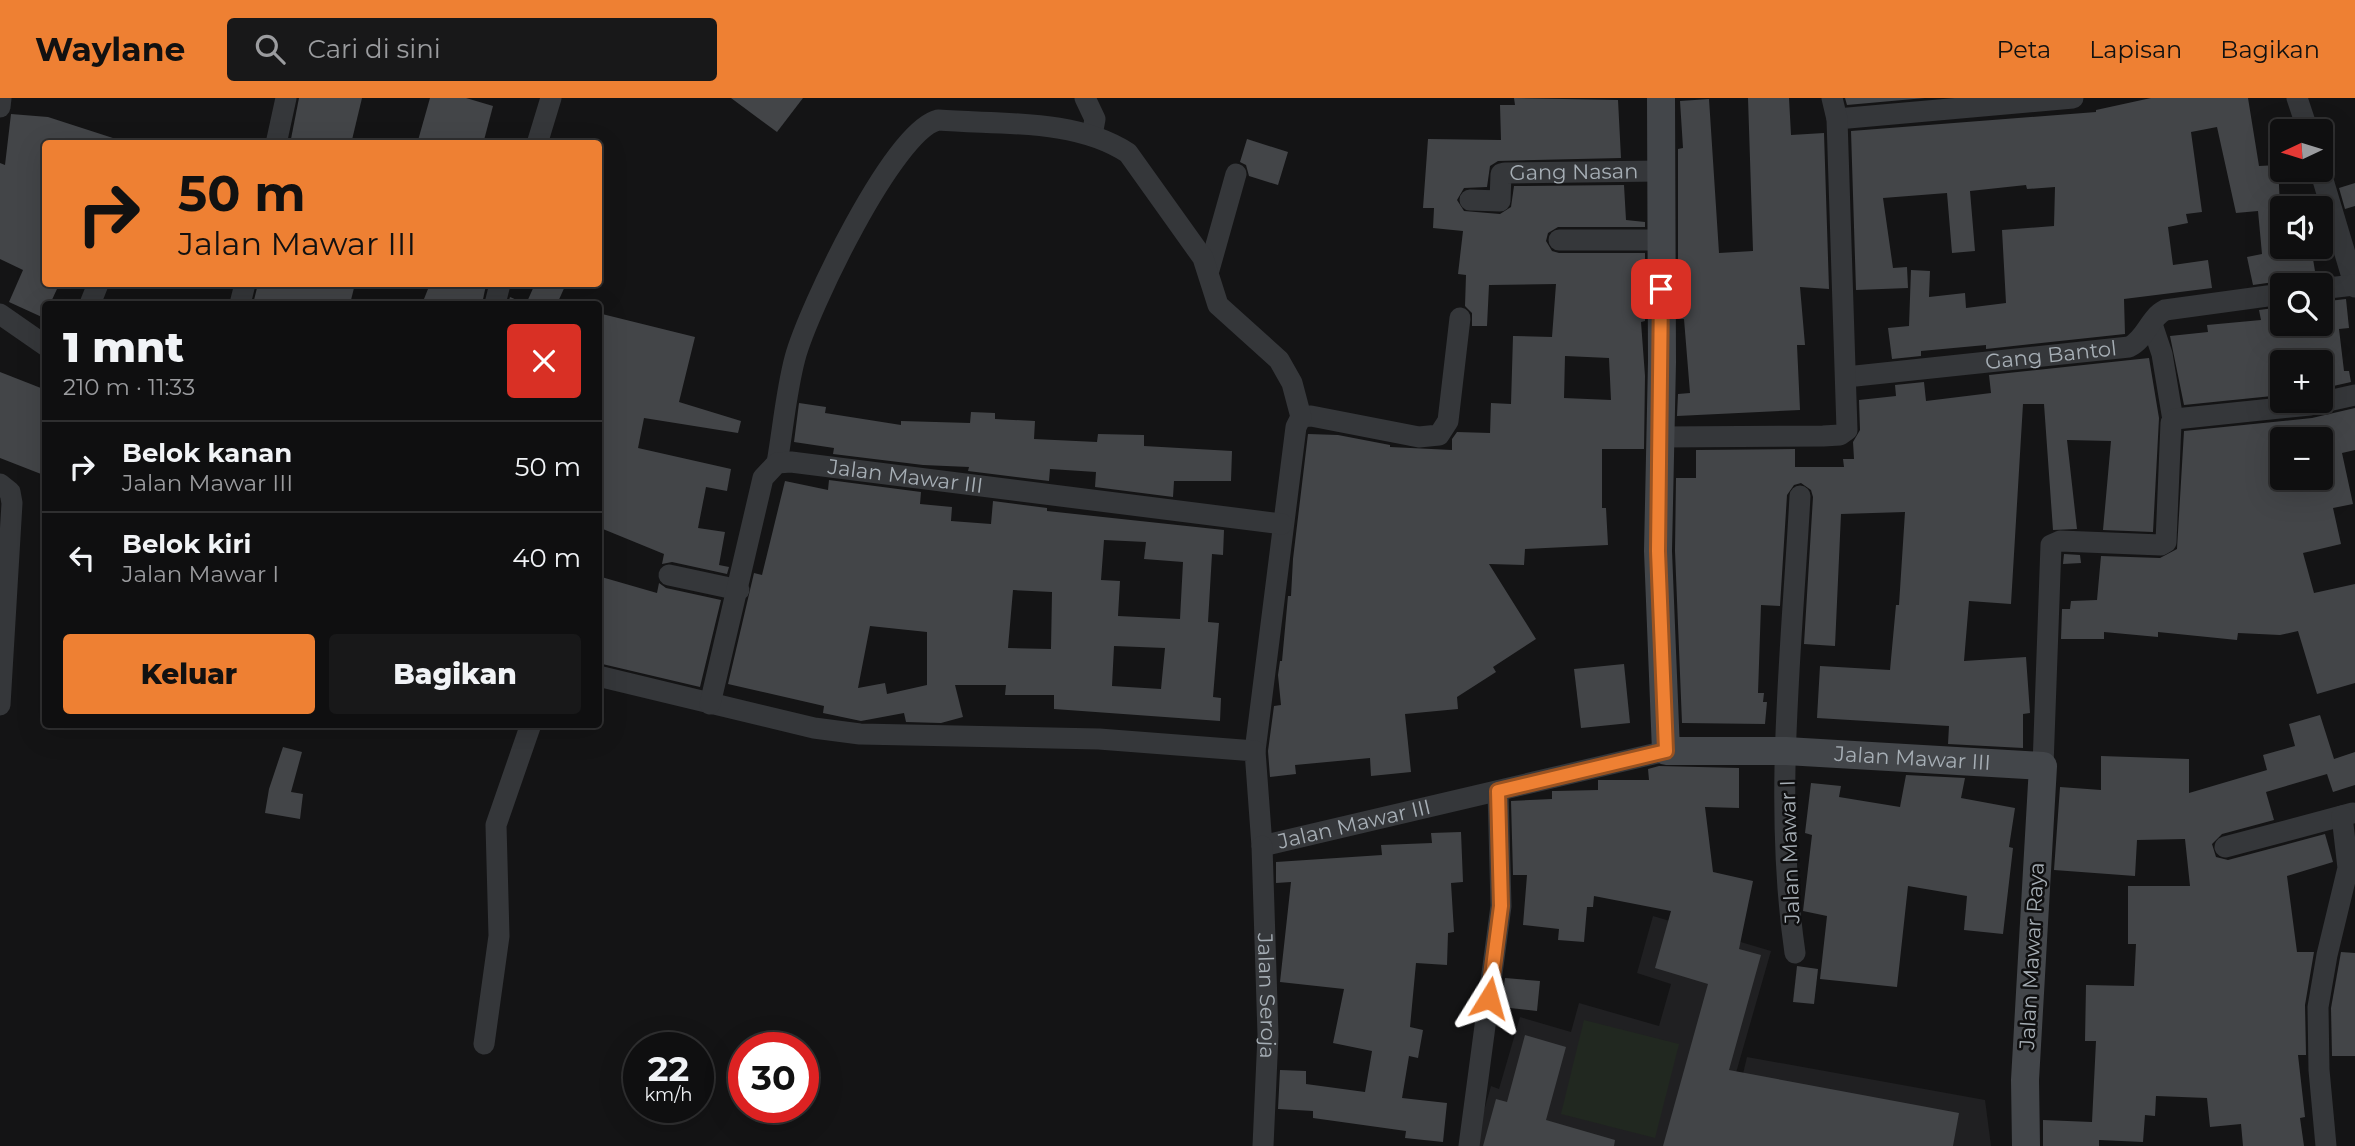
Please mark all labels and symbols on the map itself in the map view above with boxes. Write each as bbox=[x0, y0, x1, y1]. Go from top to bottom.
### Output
north arrow bbox=[2270, 119, 2333, 182]
street label: Gang Nasan bbox=[1509, 158, 1639, 185]
pin bbox=[1631, 259, 1691, 319]
street label: Gang Bantol bbox=[1984, 335, 2118, 374]
street label: Jalan Mawar III bbox=[825, 454, 985, 498]
street label: Jalan Mawar III bbox=[1833, 741, 1991, 775]
street label: Jalan Mawar I bbox=[1775, 780, 1805, 925]
street label: Jalan Mawar III bbox=[1274, 794, 1433, 854]
street label: Jalan Mawar Raya bbox=[2014, 862, 2049, 1051]
street label: Jalan Seroja bbox=[1253, 932, 1281, 1059]
position arrow bbox=[1452, 961, 1526, 1035]
speed limit sign: 30 bbox=[728, 1032, 819, 1123]

